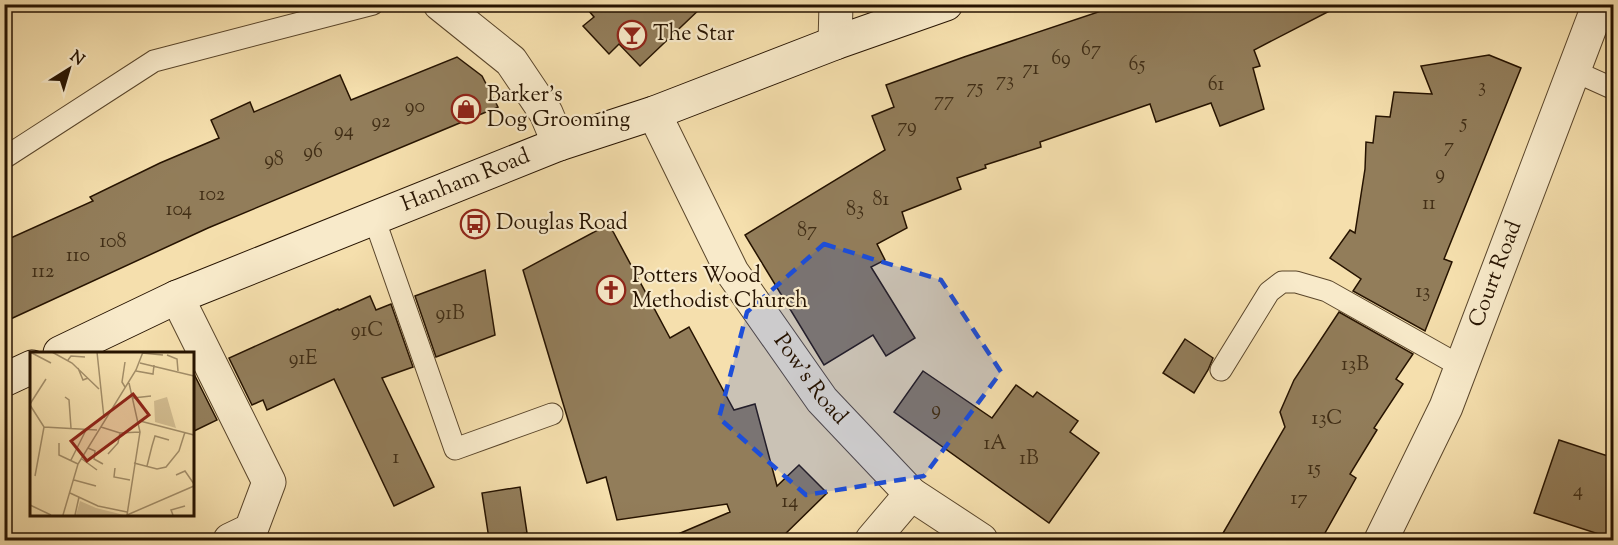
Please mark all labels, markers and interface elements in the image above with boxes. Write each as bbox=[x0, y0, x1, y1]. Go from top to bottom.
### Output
bar icon: The Star bbox=[616, 19, 648, 51]
place label: The Star bbox=[653, 19, 735, 51]
house number: 67 bbox=[1081, 36, 1101, 65]
north arrow bbox=[39, 39, 99, 99]
house number: 69 bbox=[1051, 45, 1071, 74]
text: N bbox=[64, 46, 89, 72]
house number: 65 bbox=[1129, 51, 1146, 80]
house number: 71 bbox=[1023, 55, 1040, 84]
house number: 73 bbox=[996, 67, 1014, 96]
house number: 61 bbox=[1208, 71, 1224, 100]
house number: 3 bbox=[1478, 73, 1486, 102]
house number: 75 bbox=[967, 74, 984, 103]
place label: Barker's Dog Grooming bbox=[487, 80, 630, 137]
house number: 77 bbox=[934, 87, 954, 116]
house number: 90 bbox=[405, 93, 425, 122]
shop icon: Barker's Dog Grooming bbox=[450, 93, 482, 125]
house number: 92 bbox=[371, 108, 391, 137]
house number: 5 bbox=[1460, 109, 1468, 138]
house number: 79 bbox=[897, 113, 917, 142]
house number: 94 bbox=[334, 117, 354, 146]
house number: 7 bbox=[1444, 133, 1454, 162]
house number: 96 bbox=[303, 138, 323, 167]
street label: Hanham Road bbox=[397, 141, 535, 221]
house number: 98 bbox=[264, 146, 284, 175]
house number: 9 bbox=[1435, 160, 1445, 189]
house number: 102 bbox=[199, 181, 225, 210]
house number: 81 bbox=[873, 186, 890, 215]
house number: 11 bbox=[1422, 190, 1436, 219]
house number: 104 bbox=[166, 196, 192, 225]
house number: 83 bbox=[846, 196, 864, 225]
bus stop icon: Douglas Road bbox=[459, 208, 491, 240]
place label: Douglas Road bbox=[496, 208, 628, 240]
street label: Court Road bbox=[1462, 216, 1531, 332]
house number: 87 bbox=[797, 217, 817, 246]
house number: 108 bbox=[99, 228, 127, 257]
house number: 110 bbox=[66, 242, 90, 271]
house number: 112 bbox=[32, 258, 54, 287]
place label: Potters Wood Methodist Church bbox=[632, 261, 808, 318]
church icon: Potters Wood Methodist Church bbox=[595, 274, 627, 306]
house number: 13 bbox=[1416, 278, 1430, 307]
house number: 91B bbox=[435, 300, 465, 329]
house number: 91C bbox=[351, 317, 383, 346]
street label: Pow's Road bbox=[764, 328, 854, 433]
house number: 91E bbox=[289, 345, 317, 374]
house number: 13B bbox=[1341, 351, 1369, 380]
inset map bbox=[30, 352, 194, 515]
house number: 9 bbox=[931, 396, 941, 425]
house number: 13C bbox=[1312, 405, 1342, 434]
house number: 1A bbox=[983, 430, 1007, 459]
house number: 1 bbox=[393, 444, 400, 473]
house number: 1B bbox=[1019, 445, 1039, 474]
house number: 15 bbox=[1307, 455, 1321, 484]
house number: 4 bbox=[1573, 477, 1583, 506]
house number: 17 bbox=[1291, 485, 1307, 514]
house number: 14 bbox=[782, 488, 798, 517]

